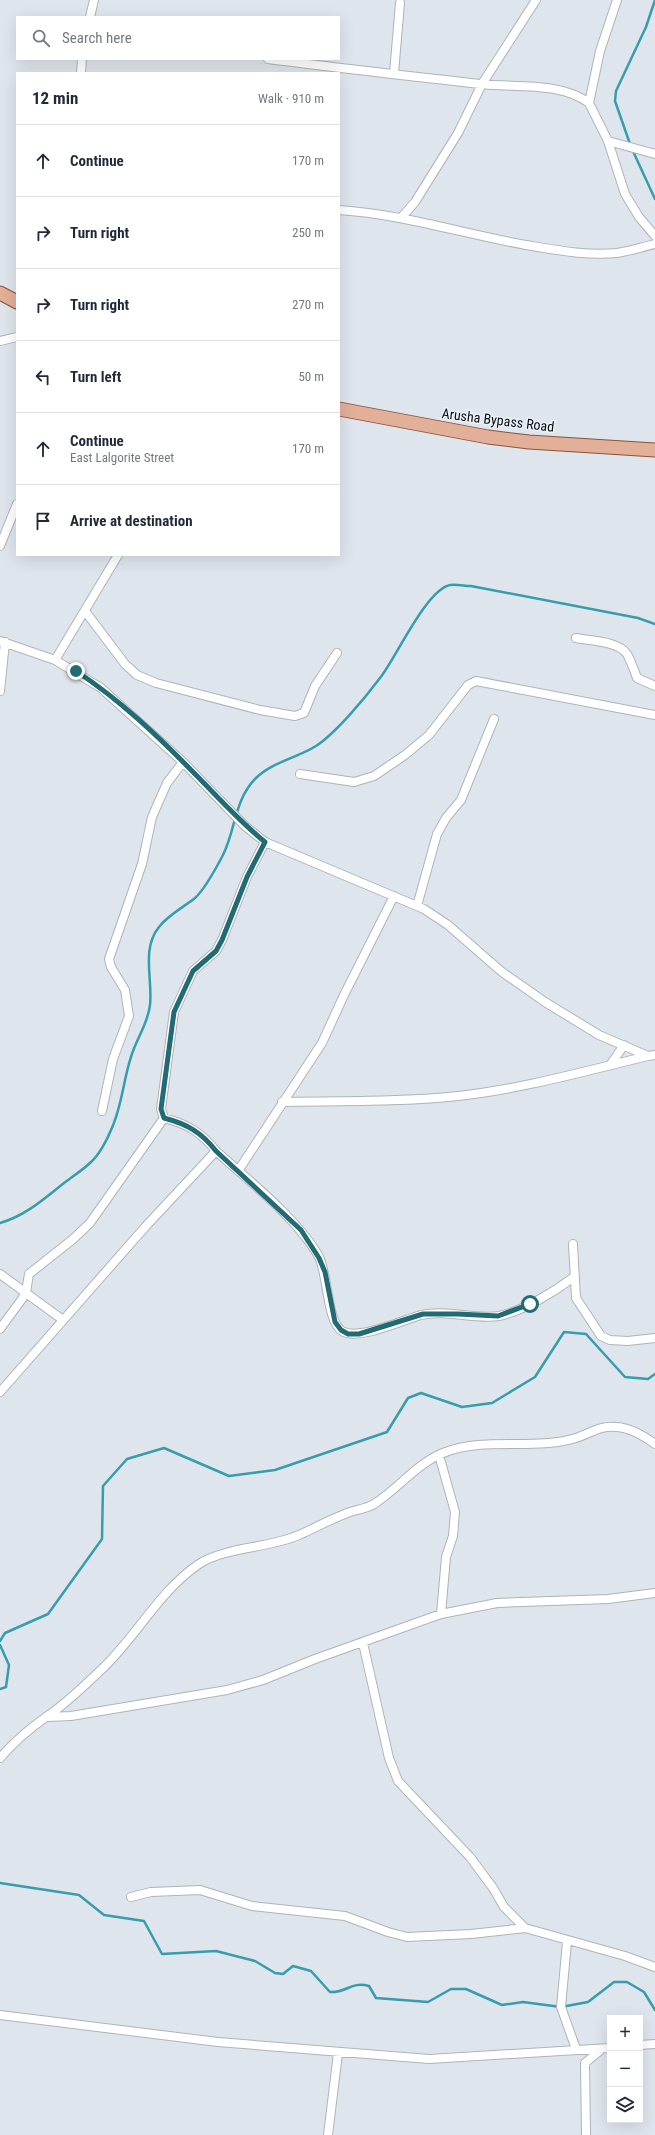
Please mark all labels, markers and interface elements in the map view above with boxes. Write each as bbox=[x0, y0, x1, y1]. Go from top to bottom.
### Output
search box bbox=[16, 16, 340, 60]
icon: search bbox=[30, 27, 52, 49]
text: Search here bbox=[62, 29, 132, 47]
text: 12 min bbox=[32, 88, 78, 108]
text: Walk · 910 m bbox=[258, 91, 324, 106]
icon: ahead bbox=[32, 150, 54, 172]
text: Continue bbox=[70, 152, 124, 170]
text: 170 m bbox=[292, 153, 324, 168]
icon: right bbox=[32, 222, 54, 244]
text: Turn right bbox=[70, 224, 129, 242]
text: 250 m bbox=[292, 225, 324, 240]
icon: right bbox=[32, 294, 54, 316]
text: Turn right bbox=[70, 296, 129, 314]
text: 270 m bbox=[292, 297, 324, 312]
icon: left bbox=[32, 366, 54, 388]
text: Turn left bbox=[70, 368, 121, 386]
text: 50 m bbox=[298, 369, 324, 384]
street label: Arusha Bypass Road bbox=[441, 405, 555, 435]
text: Continue bbox=[70, 432, 124, 450]
icon: ahead bbox=[32, 438, 54, 460]
text: 170 m bbox=[292, 441, 324, 456]
text: East Lalgorite Street bbox=[70, 450, 174, 465]
icon: arrive bbox=[32, 510, 54, 532]
text: Arrive at destination bbox=[70, 512, 193, 530]
route end bbox=[67, 662, 85, 680]
route start bbox=[521, 1295, 539, 1313]
map controls bbox=[607, 2015, 643, 2123]
button: + bbox=[607, 2015, 643, 2051]
button: − bbox=[607, 2051, 643, 2087]
button: layers bbox=[607, 2087, 643, 2123]

